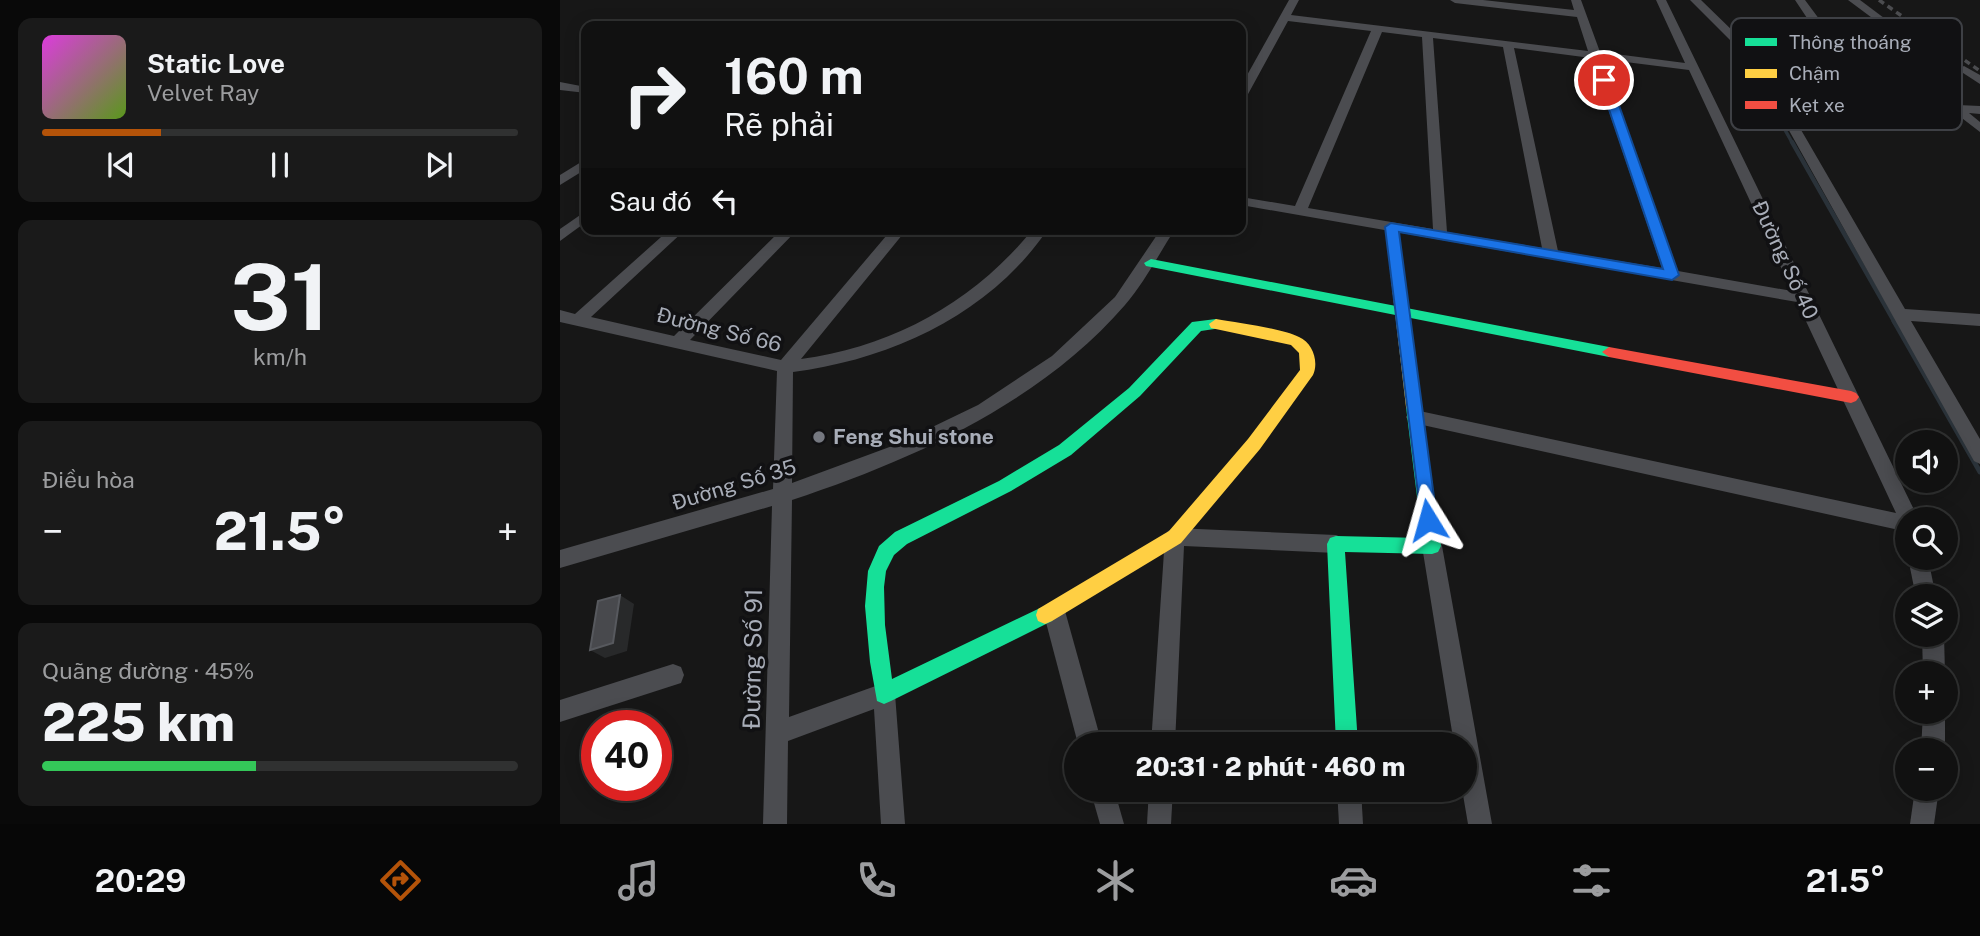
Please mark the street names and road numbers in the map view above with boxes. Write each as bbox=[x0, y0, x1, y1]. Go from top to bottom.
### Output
street label: Đường Số 40 bbox=[1747, 197, 1824, 323]
street label: Đường Số 66 bbox=[654, 302, 784, 357]
street label: Đường Số 35 bbox=[669, 454, 799, 515]
street label: Đường Số 91 bbox=[737, 588, 767, 730]

